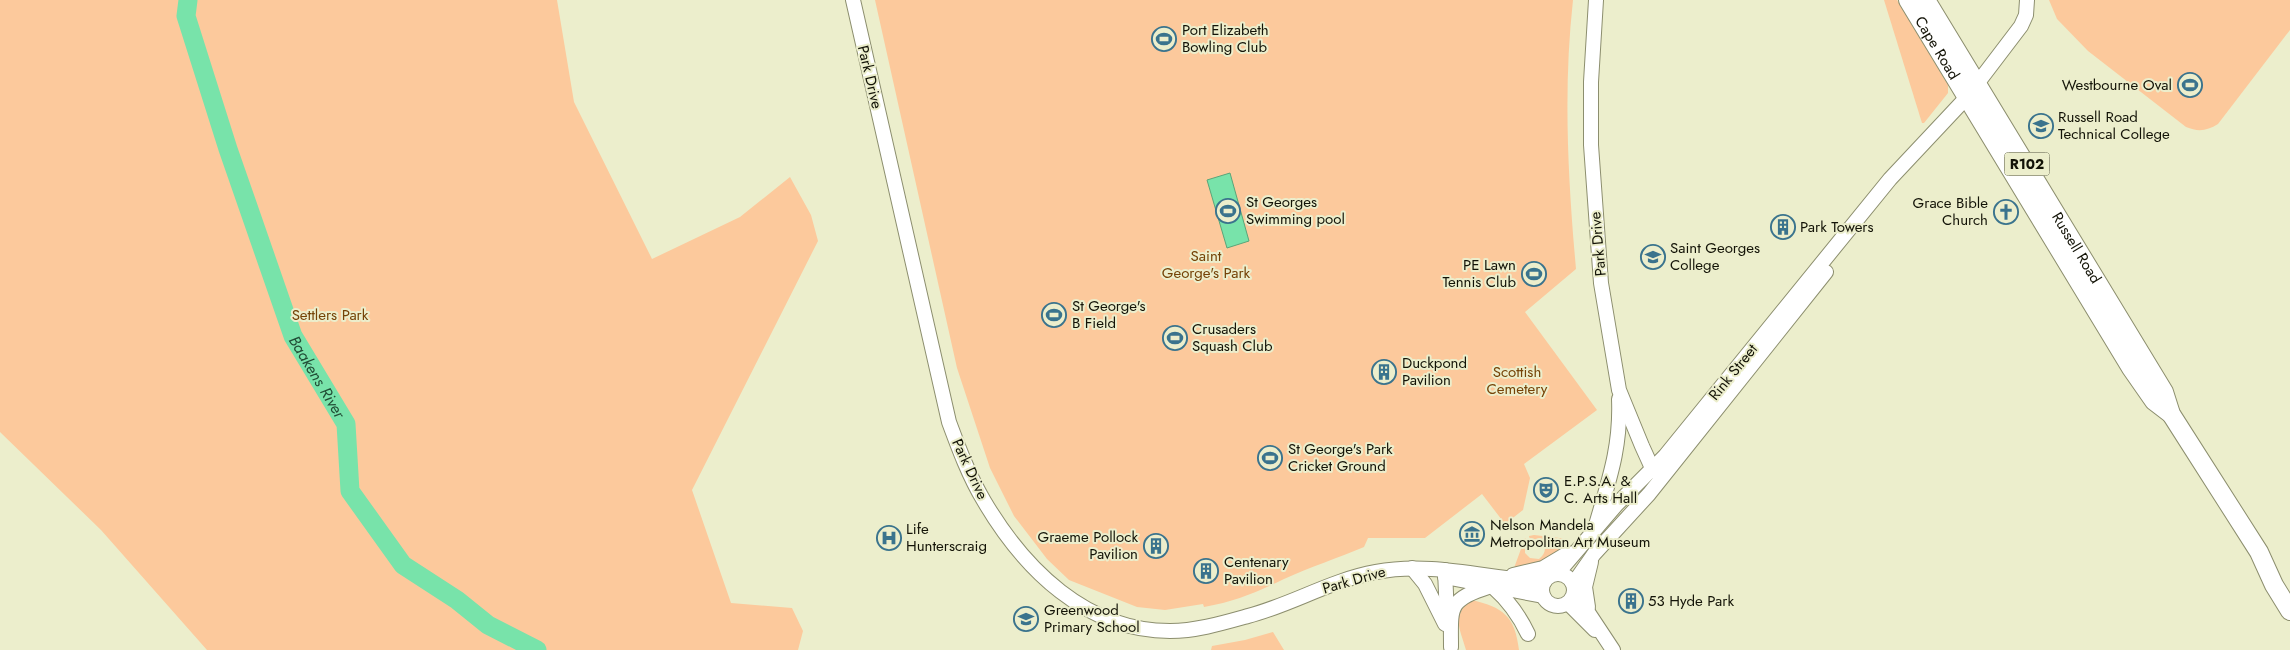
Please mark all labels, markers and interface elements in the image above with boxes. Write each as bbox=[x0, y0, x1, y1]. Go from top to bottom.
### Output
street label: Cape Road bbox=[1909, 12, 1965, 84]
place label: Port Elizabeth Bowling Club bbox=[1182, 19, 1269, 58]
sports icon: Port Elizabeth Bowling Club bbox=[1151, 26, 1177, 52]
street label: Park Drive bbox=[852, 43, 888, 111]
sports icon: Westbourne Oval bbox=[2177, 72, 2203, 98]
place label: Westbourne Oval bbox=[2062, 74, 2172, 96]
place label: Russell Road Technical College bbox=[2058, 106, 2170, 145]
school or university icon: Russell Road Technical College bbox=[2028, 113, 2054, 139]
road number: R102 bbox=[2004, 152, 2050, 175]
place label: St Georges Swimming pool bbox=[1246, 191, 1345, 230]
place label: Grace Bible Church bbox=[1913, 192, 1988, 231]
sports icon: St Georges Swimming pool bbox=[1215, 198, 1241, 224]
church icon: Grace Bible Church bbox=[1993, 199, 2019, 225]
street label: Russell Road bbox=[2046, 208, 2107, 288]
street label: Park Drive bbox=[1584, 211, 1612, 277]
building icon: Park Towers bbox=[1770, 214, 1796, 240]
place label: Park Towers bbox=[1800, 216, 1874, 238]
place label: Saint Georges College bbox=[1670, 237, 1760, 276]
school or university icon: Saint Georges College bbox=[1640, 244, 1666, 270]
park label: Saint George's Park bbox=[1162, 245, 1251, 284]
place label: PE Lawn Tennis Club bbox=[1442, 254, 1516, 293]
sports icon: PE Lawn Tennis Club bbox=[1521, 261, 1547, 287]
place label: St George's B Field bbox=[1072, 295, 1145, 334]
sports icon: St George's B Field bbox=[1041, 302, 1067, 328]
park label: Settlers Park bbox=[292, 304, 369, 326]
place label: Crusaders Squash Club bbox=[1192, 318, 1273, 357]
sports icon: Crusaders Squash Club bbox=[1162, 325, 1188, 351]
water label: Baakens River bbox=[284, 331, 352, 424]
street label: Rink Street bbox=[1703, 339, 1763, 405]
place label: Duckpond Pavilion bbox=[1402, 352, 1467, 391]
building icon: Duckpond Pavilion bbox=[1371, 359, 1397, 385]
park label: Scottish Cemetery bbox=[1487, 361, 1548, 400]
street label: Park Drive bbox=[946, 435, 994, 503]
place label: St George's Park Cricket Ground bbox=[1288, 438, 1393, 477]
sports icon: St George's Park Cricket Ground bbox=[1257, 445, 1283, 471]
place label: E.P.S.A. & C. Arts Hall bbox=[1564, 470, 1637, 509]
theatre icon: E.P.S.A. & C. Arts Hall bbox=[1533, 477, 1559, 503]
place label: Nelson Mandela Metropolitan Art Museum bbox=[1490, 514, 1650, 553]
place label: Life Hunterscraig bbox=[906, 518, 987, 557]
museum icon: Nelson Mandela Metropolitan Art Museum bbox=[1459, 521, 1485, 547]
hospital icon: Life Hunterscraig bbox=[876, 525, 902, 551]
place label: Graeme Pollock Pavilion bbox=[1038, 526, 1138, 565]
building icon: Graeme Pollock Pavilion bbox=[1143, 533, 1169, 559]
place label: Centenary Pavilion bbox=[1224, 551, 1289, 590]
building icon: Centenary Pavilion bbox=[1193, 558, 1219, 584]
street label: Park Drive bbox=[1320, 560, 1388, 599]
building icon: 53 Hyde Park bbox=[1618, 588, 1644, 614]
place label: 53 Hyde Park bbox=[1648, 590, 1734, 612]
place label: Greenwood Primary School bbox=[1044, 599, 1140, 638]
school or university icon: Greenwood Primary School bbox=[1013, 606, 1039, 632]

